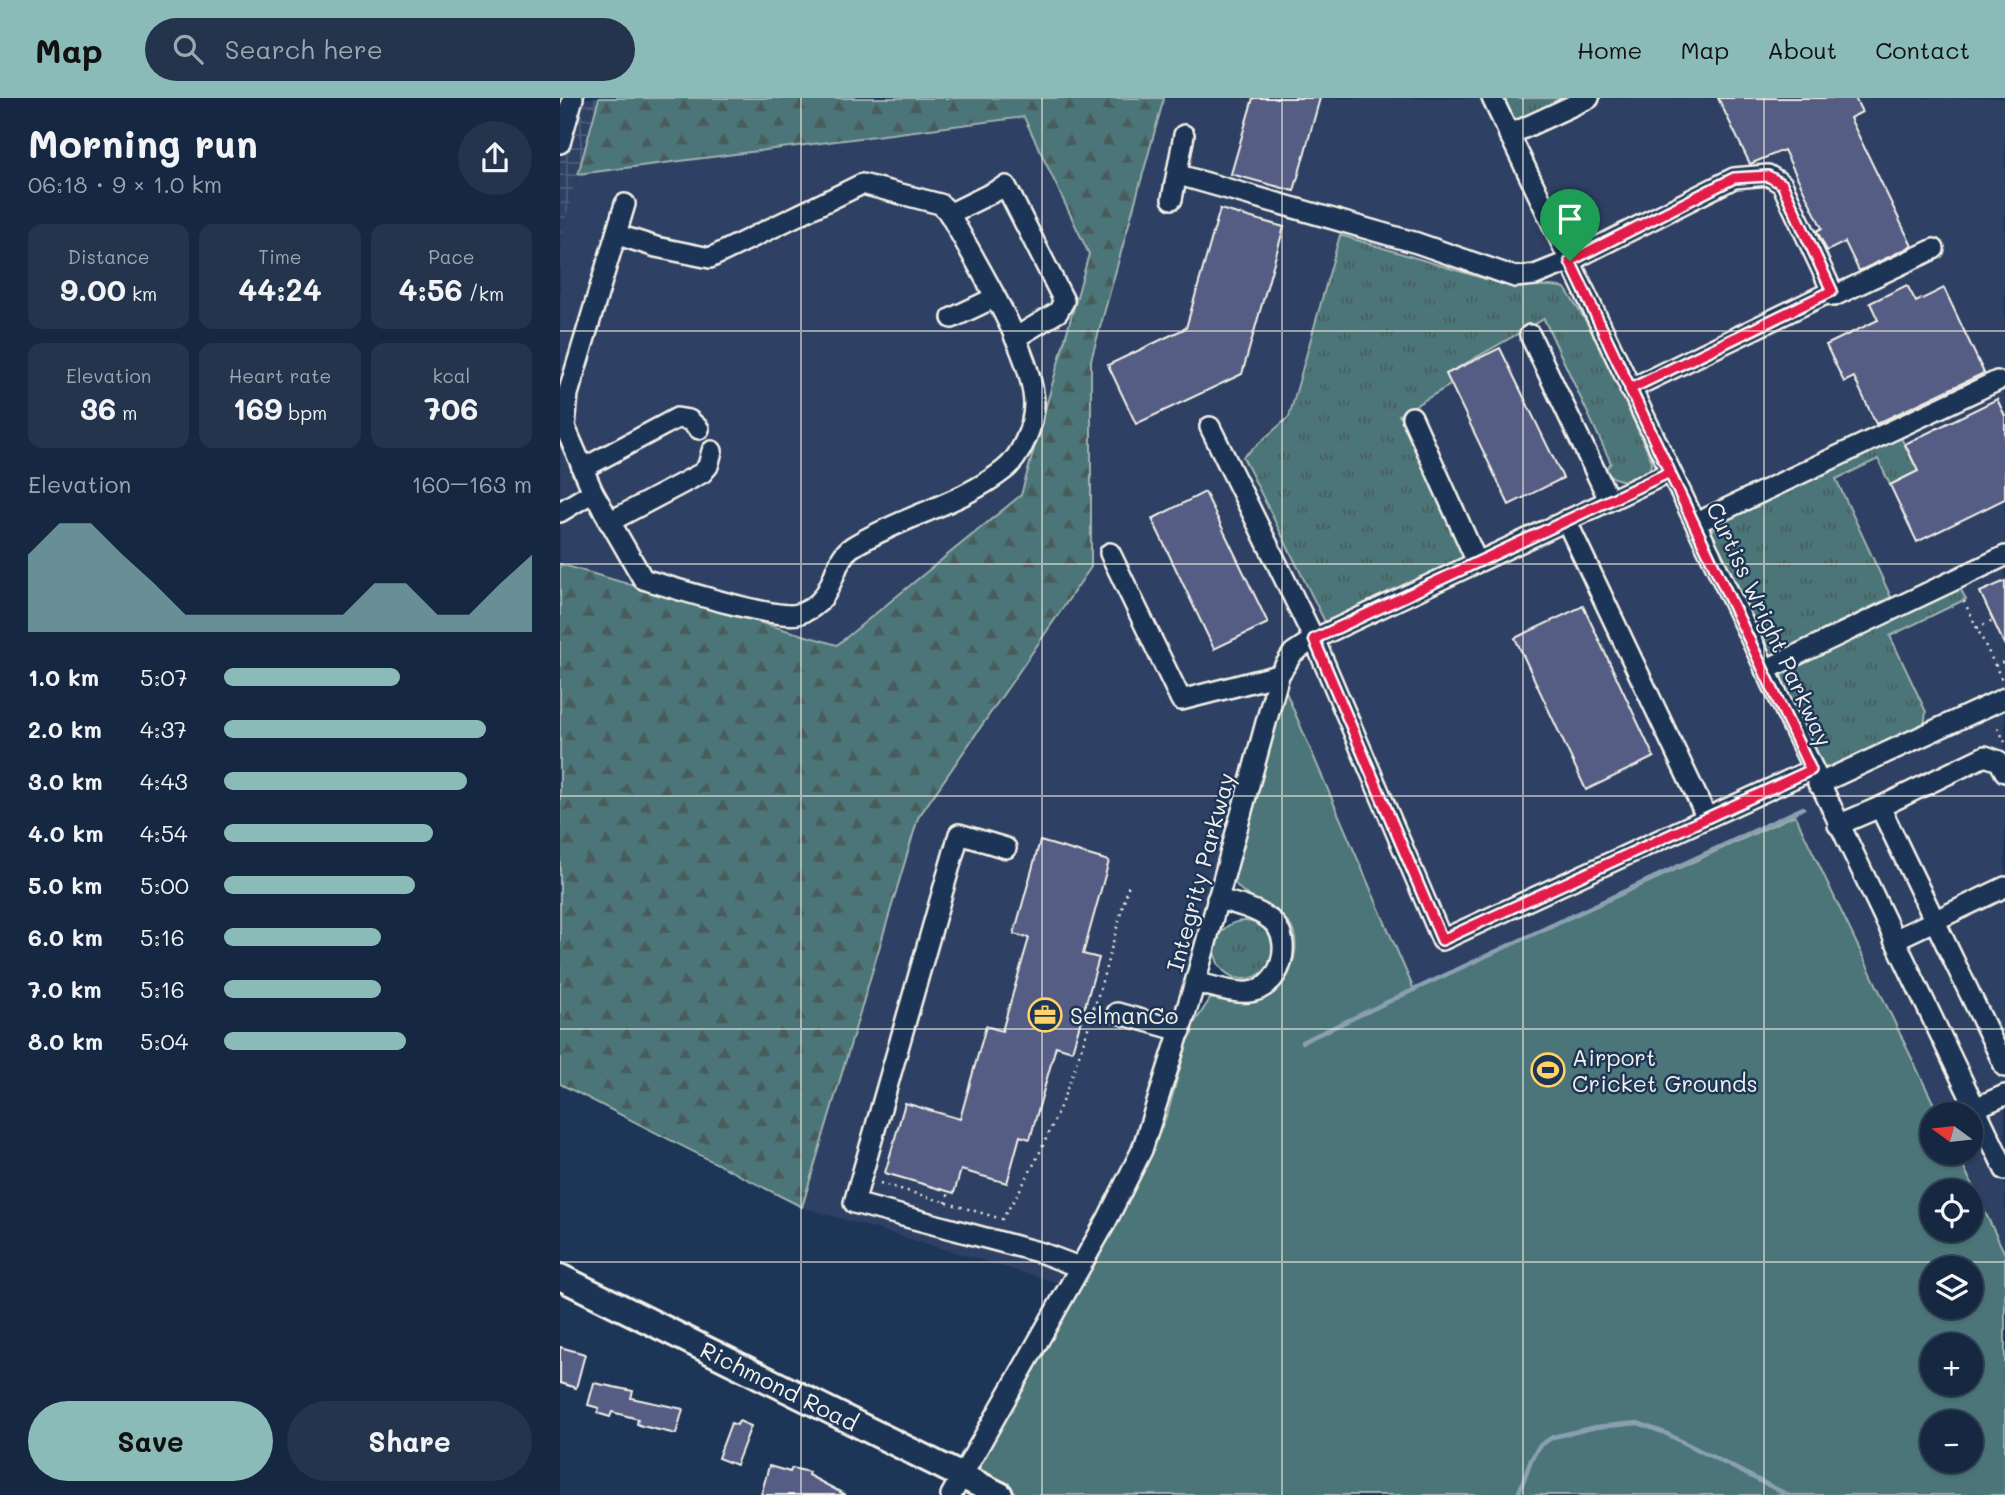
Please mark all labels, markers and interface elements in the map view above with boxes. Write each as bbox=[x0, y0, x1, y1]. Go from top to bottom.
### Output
search box bbox=[145, 18, 635, 81]
text: Map bbox=[35, 28, 103, 71]
icon: search bbox=[169, 30, 207, 68]
text: Search here bbox=[225, 32, 383, 66]
text: Home bbox=[1577, 34, 1642, 65]
text: Map bbox=[1680, 34, 1729, 65]
text: About bbox=[1767, 34, 1837, 65]
text: Contact bbox=[1875, 34, 1970, 65]
text: Morning run bbox=[28, 118, 258, 168]
button: share bbox=[458, 121, 532, 195]
text: 06:18 · 9 × 1.0 km bbox=[28, 169, 222, 199]
pin bbox=[1540, 189, 1600, 261]
icon: arrive bbox=[1551, 200, 1589, 238]
text: Distance bbox=[68, 244, 150, 269]
text: Time bbox=[258, 244, 302, 269]
text: Pace bbox=[428, 244, 475, 269]
text: 9.00 bbox=[60, 269, 126, 309]
text: 44:24 bbox=[238, 269, 322, 309]
text: 4:56 bbox=[399, 269, 463, 309]
text: km bbox=[126, 281, 157, 306]
text: /km bbox=[463, 281, 504, 306]
text: Elevation bbox=[66, 363, 151, 388]
text: Heart rate bbox=[229, 363, 331, 388]
text: kcal bbox=[432, 363, 470, 388]
text: 36 bbox=[80, 388, 116, 428]
text: 169 bbox=[233, 388, 282, 428]
text: 706 bbox=[424, 388, 478, 428]
text: m bbox=[116, 400, 137, 425]
text: bpm bbox=[282, 400, 327, 425]
text: Elevation bbox=[28, 469, 131, 499]
text: 160–163 m bbox=[411, 469, 532, 499]
street label: Curtiss Wright Parkway bbox=[1700, 497, 1840, 751]
text: 1.0 km bbox=[28, 662, 99, 692]
text: 5:07 bbox=[140, 662, 188, 692]
text: 2.0 km bbox=[28, 714, 102, 744]
text: 4:37 bbox=[140, 714, 187, 744]
text: 3.0 km bbox=[28, 766, 103, 796]
text: 4:43 bbox=[140, 766, 188, 796]
street label: Integrity Parkway bbox=[1159, 769, 1241, 975]
text: 4.0 km bbox=[28, 818, 103, 848]
text: 4:54 bbox=[140, 818, 188, 848]
text: 5.0 km bbox=[28, 870, 102, 900]
text: 5:00 bbox=[140, 870, 189, 900]
text: 6.0 km bbox=[28, 922, 103, 952]
text: 5:16 bbox=[140, 922, 185, 952]
text: 7.0 km bbox=[28, 974, 102, 1004]
text: 5:16 bbox=[140, 974, 185, 1004]
office icon: SelmanCo bbox=[1026, 996, 1064, 1034]
place label: SelmanCo bbox=[1070, 1000, 1178, 1030]
text: 8.0 km bbox=[28, 1026, 103, 1056]
text: 5:04 bbox=[140, 1026, 188, 1056]
place label: Airport Cricket Grounds bbox=[1572, 1042, 1758, 1098]
sports icon: Airport Cricket Grounds bbox=[1529, 1051, 1567, 1089]
north arrow bbox=[1920, 1102, 1983, 1166]
map controls bbox=[1920, 1102, 1983, 1473]
button: locate bbox=[1920, 1179, 1983, 1242]
button: layers bbox=[1920, 1256, 1983, 1319]
button: + bbox=[1920, 1333, 1983, 1396]
street label: Richmond Road bbox=[696, 1334, 863, 1437]
button: Save bbox=[28, 1401, 273, 1481]
button: Share bbox=[287, 1401, 532, 1481]
button: − bbox=[1920, 1410, 1983, 1473]

